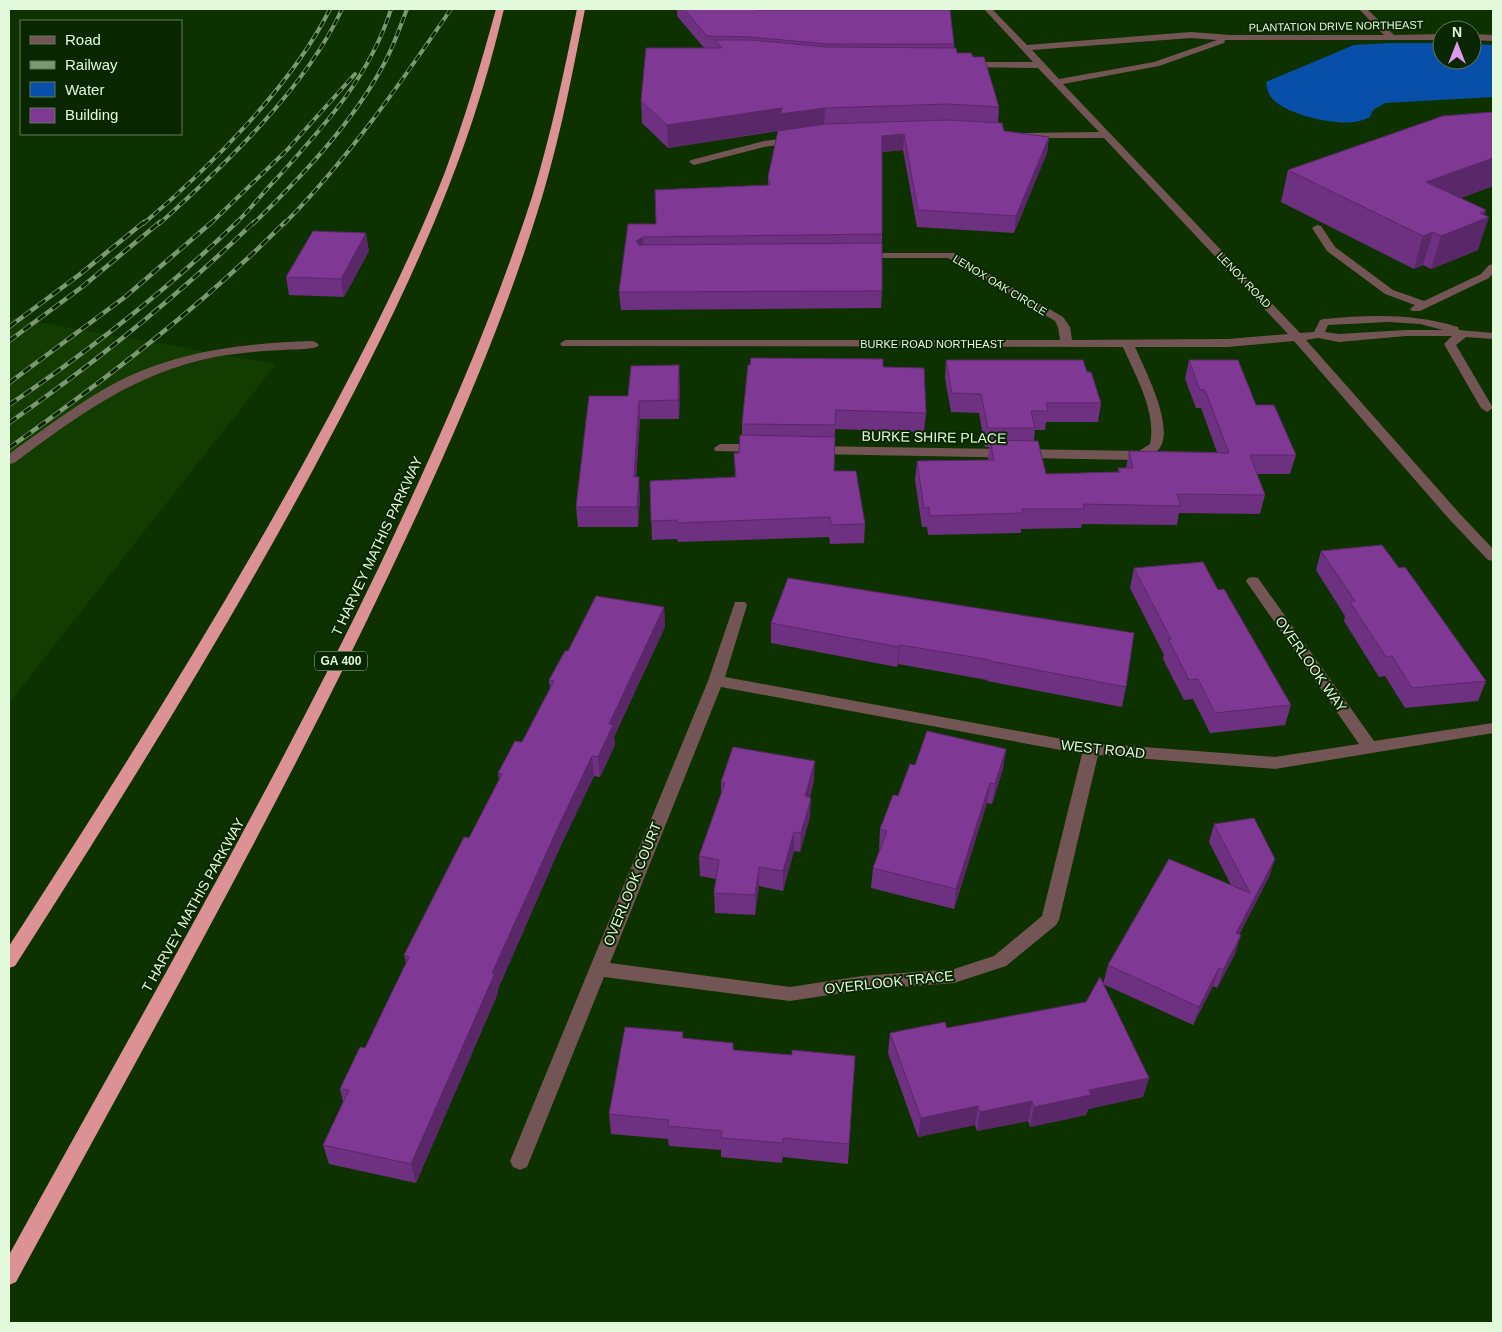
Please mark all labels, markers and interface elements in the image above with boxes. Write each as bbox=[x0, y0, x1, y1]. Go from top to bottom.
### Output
street label: PLANTATION DRIVE NORTHEAST bbox=[1249, 18, 1424, 34]
legend bbox=[20, 20, 182, 135]
north arrow bbox=[1432, 20, 1482, 70]
text: N bbox=[1452, 24, 1462, 40]
text: Road bbox=[65, 31, 101, 48]
text: Railway bbox=[65, 56, 118, 73]
text: Water bbox=[65, 81, 104, 98]
text: Building bbox=[65, 106, 118, 123]
street label: LENOX ROAD bbox=[1215, 250, 1273, 310]
street label: LENOX OAK CIRCLE bbox=[951, 252, 1049, 318]
street label: BURKE ROAD NORTHEAST bbox=[860, 338, 1004, 350]
street label: BURKE SHIRE PLACE bbox=[862, 428, 1006, 446]
street label: T HARVEY MATHIS PARKWAY bbox=[328, 453, 426, 638]
street label: OVERLOOK WAY bbox=[1272, 613, 1350, 715]
road number: GA 400 bbox=[315, 651, 367, 670]
street label: WEST ROAD bbox=[1060, 737, 1146, 761]
street label: T HARVEY MATHIS PARKWAY bbox=[138, 815, 248, 995]
street label: OVERLOOK COURT bbox=[600, 819, 664, 948]
street label: OVERLOOK TRACE bbox=[824, 967, 954, 997]

